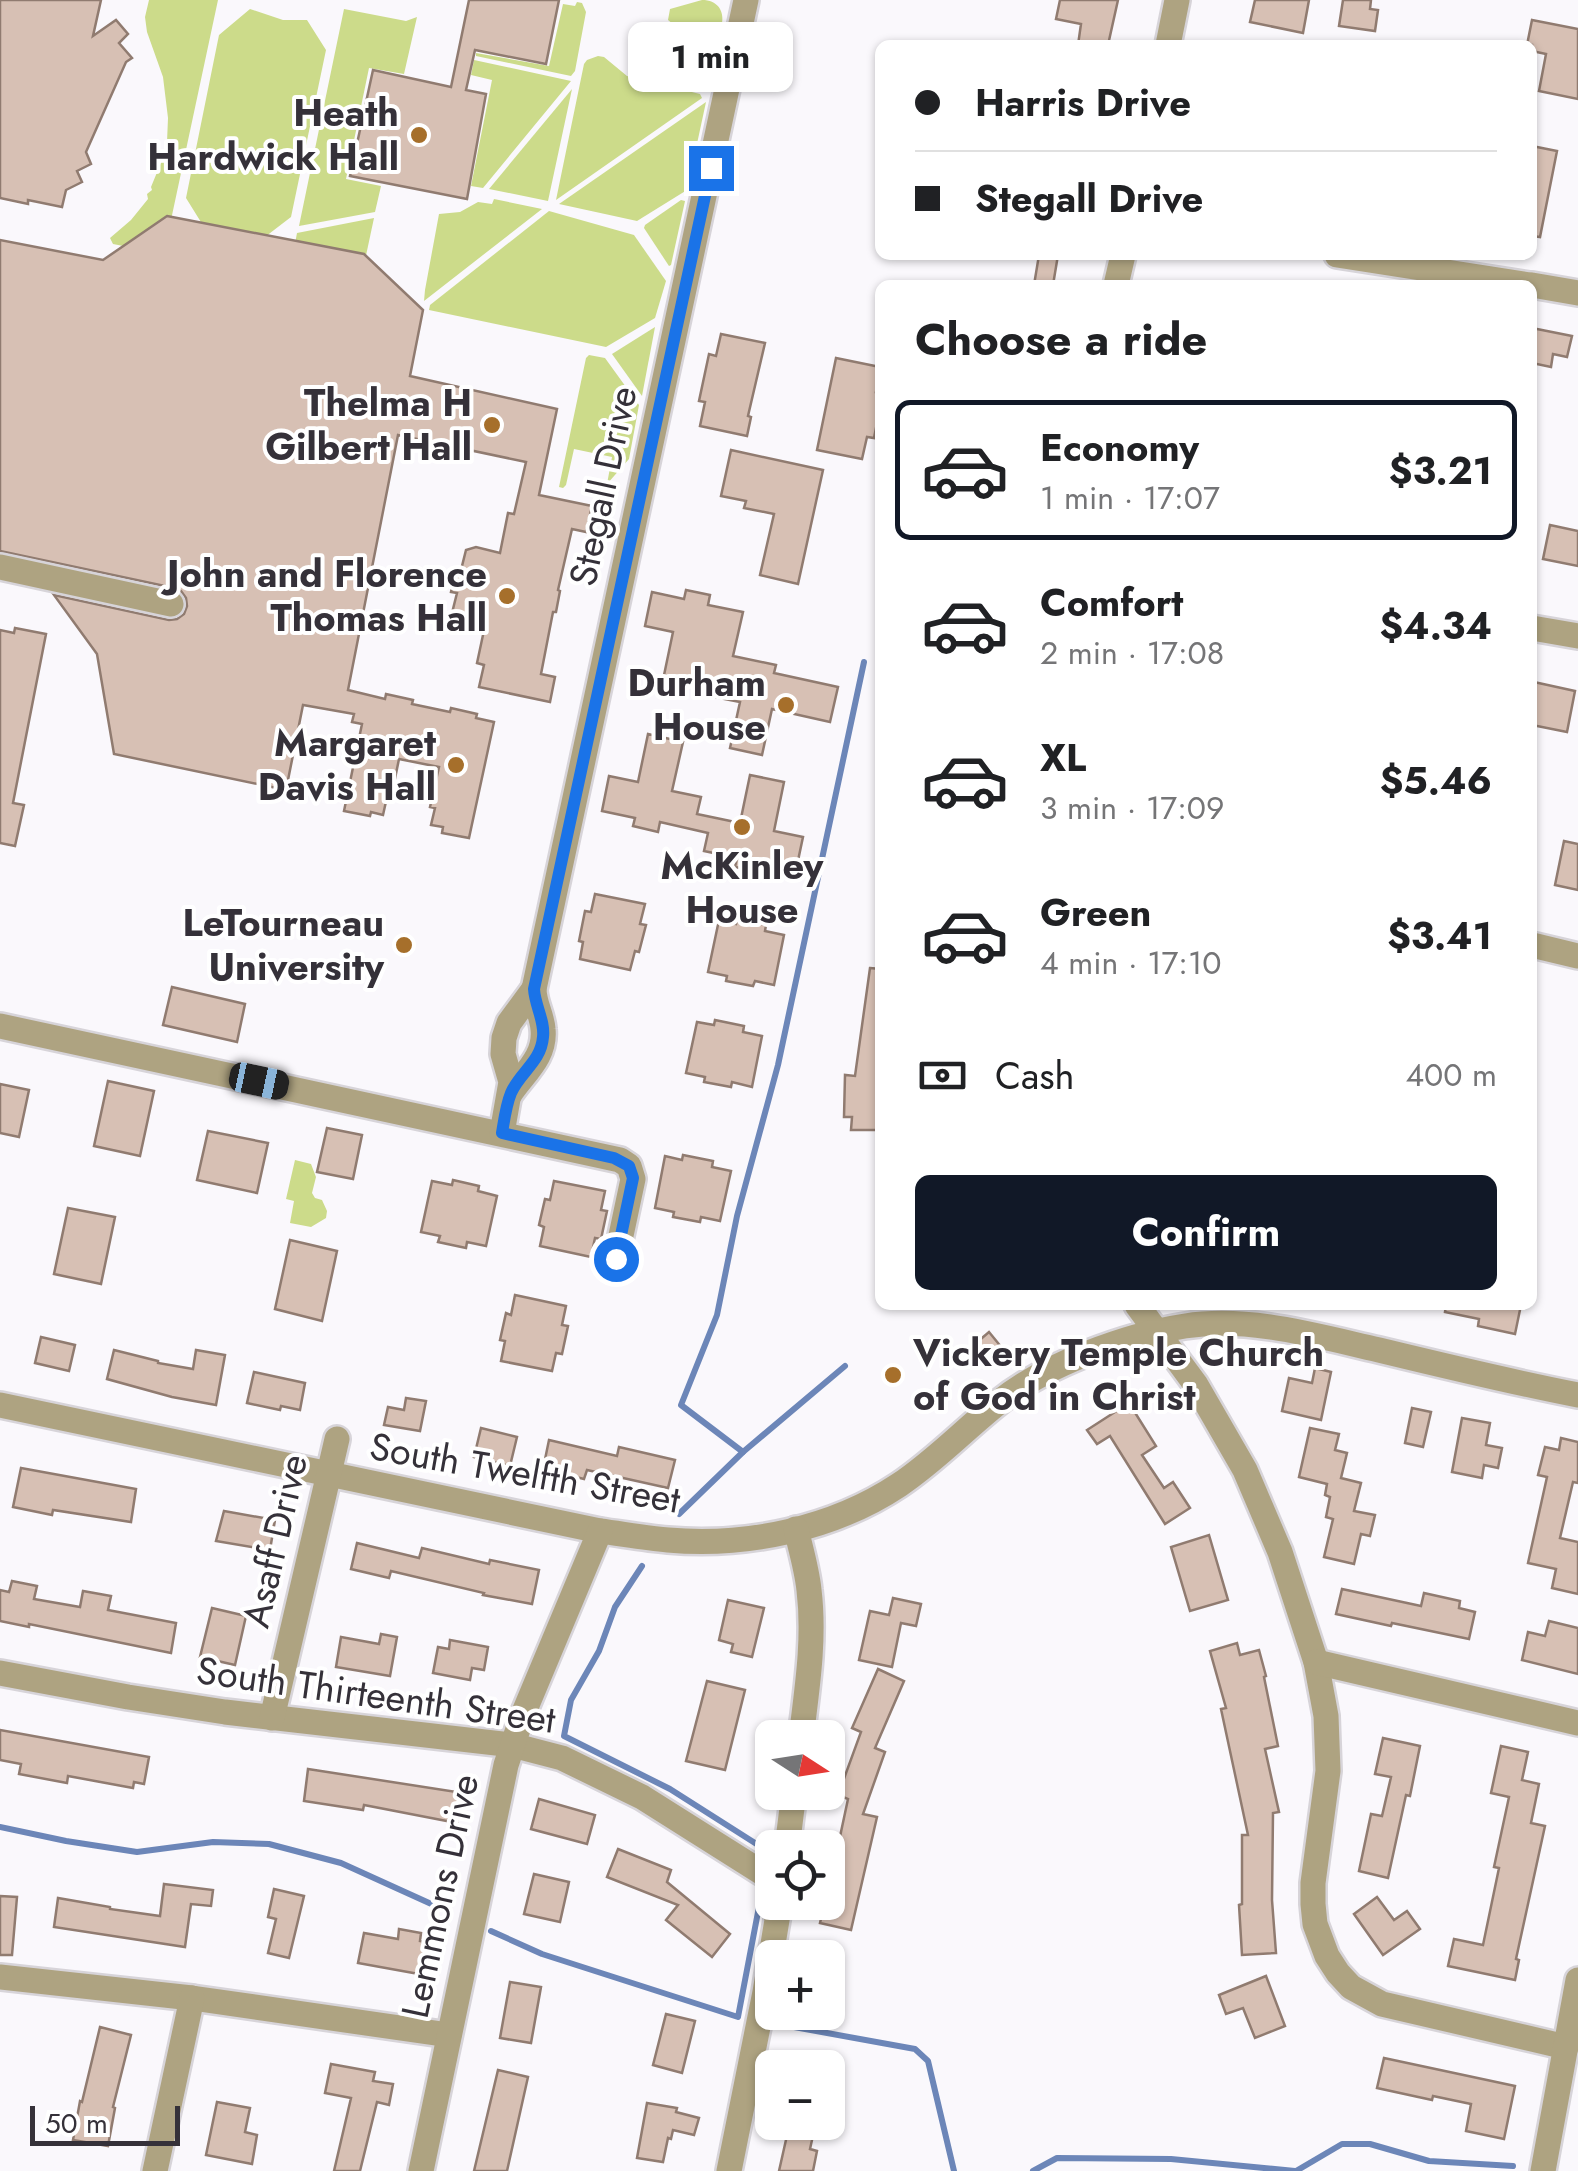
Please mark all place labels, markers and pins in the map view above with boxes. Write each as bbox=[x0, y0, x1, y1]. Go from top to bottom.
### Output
place label: Heath Hardwick Hall bbox=[147, 85, 399, 184]
marker: Heath Hardwick Hall bbox=[408, 124, 430, 146]
place label: Thelma H Gilbert Hall bbox=[265, 375, 472, 474]
marker: Thelma H Gilbert Hall bbox=[481, 414, 503, 436]
place label: John and Florence Thomas Hall bbox=[160, 546, 487, 645]
marker: John and Florence Thomas Hall bbox=[496, 585, 518, 607]
place label: Durham House bbox=[627, 655, 766, 754]
marker: Durham House bbox=[775, 694, 797, 716]
place label: Margaret Davis Hall bbox=[258, 715, 436, 814]
marker: Margaret Davis Hall bbox=[445, 754, 467, 776]
marker: McKinley House bbox=[731, 816, 753, 838]
place label: McKinley House bbox=[661, 838, 825, 937]
place label: LeTourneau University bbox=[183, 895, 385, 994]
marker: LeTourneau University bbox=[393, 934, 415, 956]
place label: Vickery Temple Church of God in Christ bbox=[912, 1325, 1324, 1424]
marker: Vickery Temple Church of God in Christ bbox=[882, 1364, 904, 1386]

